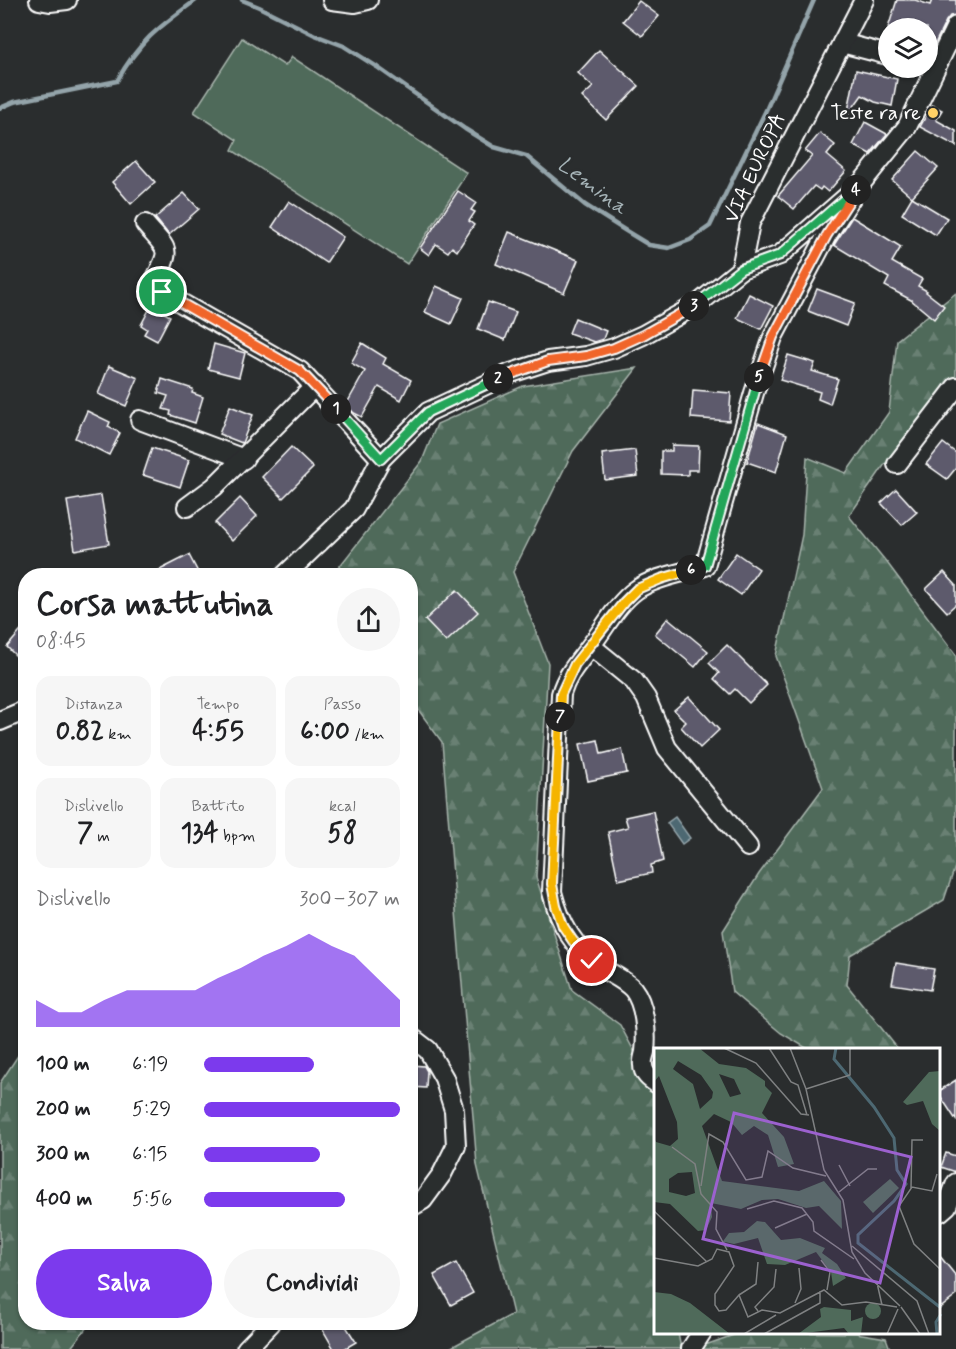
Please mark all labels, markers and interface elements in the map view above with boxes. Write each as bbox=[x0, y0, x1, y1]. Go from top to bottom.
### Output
map controls bbox=[878, 18, 938, 78]
button: layers bbox=[878, 18, 938, 78]
place label: Teste ra re bbox=[830, 99, 921, 127]
marker: Teste ra re bbox=[926, 106, 940, 120]
street label: VIA EUROPA bbox=[717, 108, 793, 228]
water label: Lemina bbox=[552, 151, 633, 222]
pin: 4 bbox=[841, 175, 871, 205]
text: 4 bbox=[851, 179, 861, 200]
pin bbox=[136, 266, 187, 317]
icon: arrive bbox=[145, 275, 178, 308]
pin: 3 bbox=[679, 291, 709, 321]
text: 3 bbox=[690, 295, 698, 316]
pin: 5 bbox=[744, 362, 774, 392]
pin: 2 bbox=[483, 364, 513, 394]
text: 5 bbox=[754, 366, 764, 387]
text: 2 bbox=[494, 368, 502, 389]
pin: 1 bbox=[321, 394, 351, 424]
text: 1 bbox=[332, 398, 340, 419]
pin: 6 bbox=[676, 555, 706, 585]
text: 6 bbox=[687, 559, 695, 580]
text: Corsa mattutina bbox=[36, 583, 274, 627]
button: share bbox=[337, 588, 400, 651]
text: 08:45 bbox=[36, 628, 86, 655]
text: Distanza bbox=[65, 694, 123, 715]
text: Tempo bbox=[197, 694, 239, 715]
text: Passo bbox=[324, 694, 361, 715]
pin: 7 bbox=[545, 702, 575, 732]
text: 7 bbox=[555, 706, 565, 727]
text: 0.82 bbox=[56, 715, 104, 749]
text: 4:55 bbox=[192, 715, 244, 749]
text: 6:00 bbox=[300, 715, 350, 749]
text: km bbox=[104, 724, 132, 745]
text: /km bbox=[350, 724, 384, 745]
text: Dislivello bbox=[64, 796, 124, 817]
text: Battito bbox=[192, 796, 244, 817]
text: kcal bbox=[329, 796, 356, 817]
text: 7 bbox=[77, 817, 93, 851]
text: 134 bbox=[181, 817, 219, 851]
text: 58 bbox=[327, 817, 357, 851]
text: m bbox=[93, 826, 110, 847]
text: bpm bbox=[219, 826, 255, 847]
text: Dislivello bbox=[36, 886, 111, 913]
text: 300–307 m bbox=[299, 886, 400, 913]
pin bbox=[566, 935, 617, 986]
icon: check bbox=[575, 944, 608, 977]
inset map bbox=[654, 1048, 941, 1334]
text: 100 m bbox=[36, 1051, 90, 1078]
text: 6:19 bbox=[132, 1051, 168, 1078]
text: 200 m bbox=[36, 1096, 91, 1123]
text: 5:29 bbox=[132, 1096, 171, 1123]
text: 300 m bbox=[36, 1141, 90, 1168]
text: 6:15 bbox=[132, 1141, 167, 1168]
text: 400 m bbox=[36, 1186, 92, 1213]
text: 5:56 bbox=[132, 1186, 172, 1213]
button: Salva bbox=[36, 1249, 212, 1318]
button: Condividi bbox=[224, 1249, 400, 1318]

